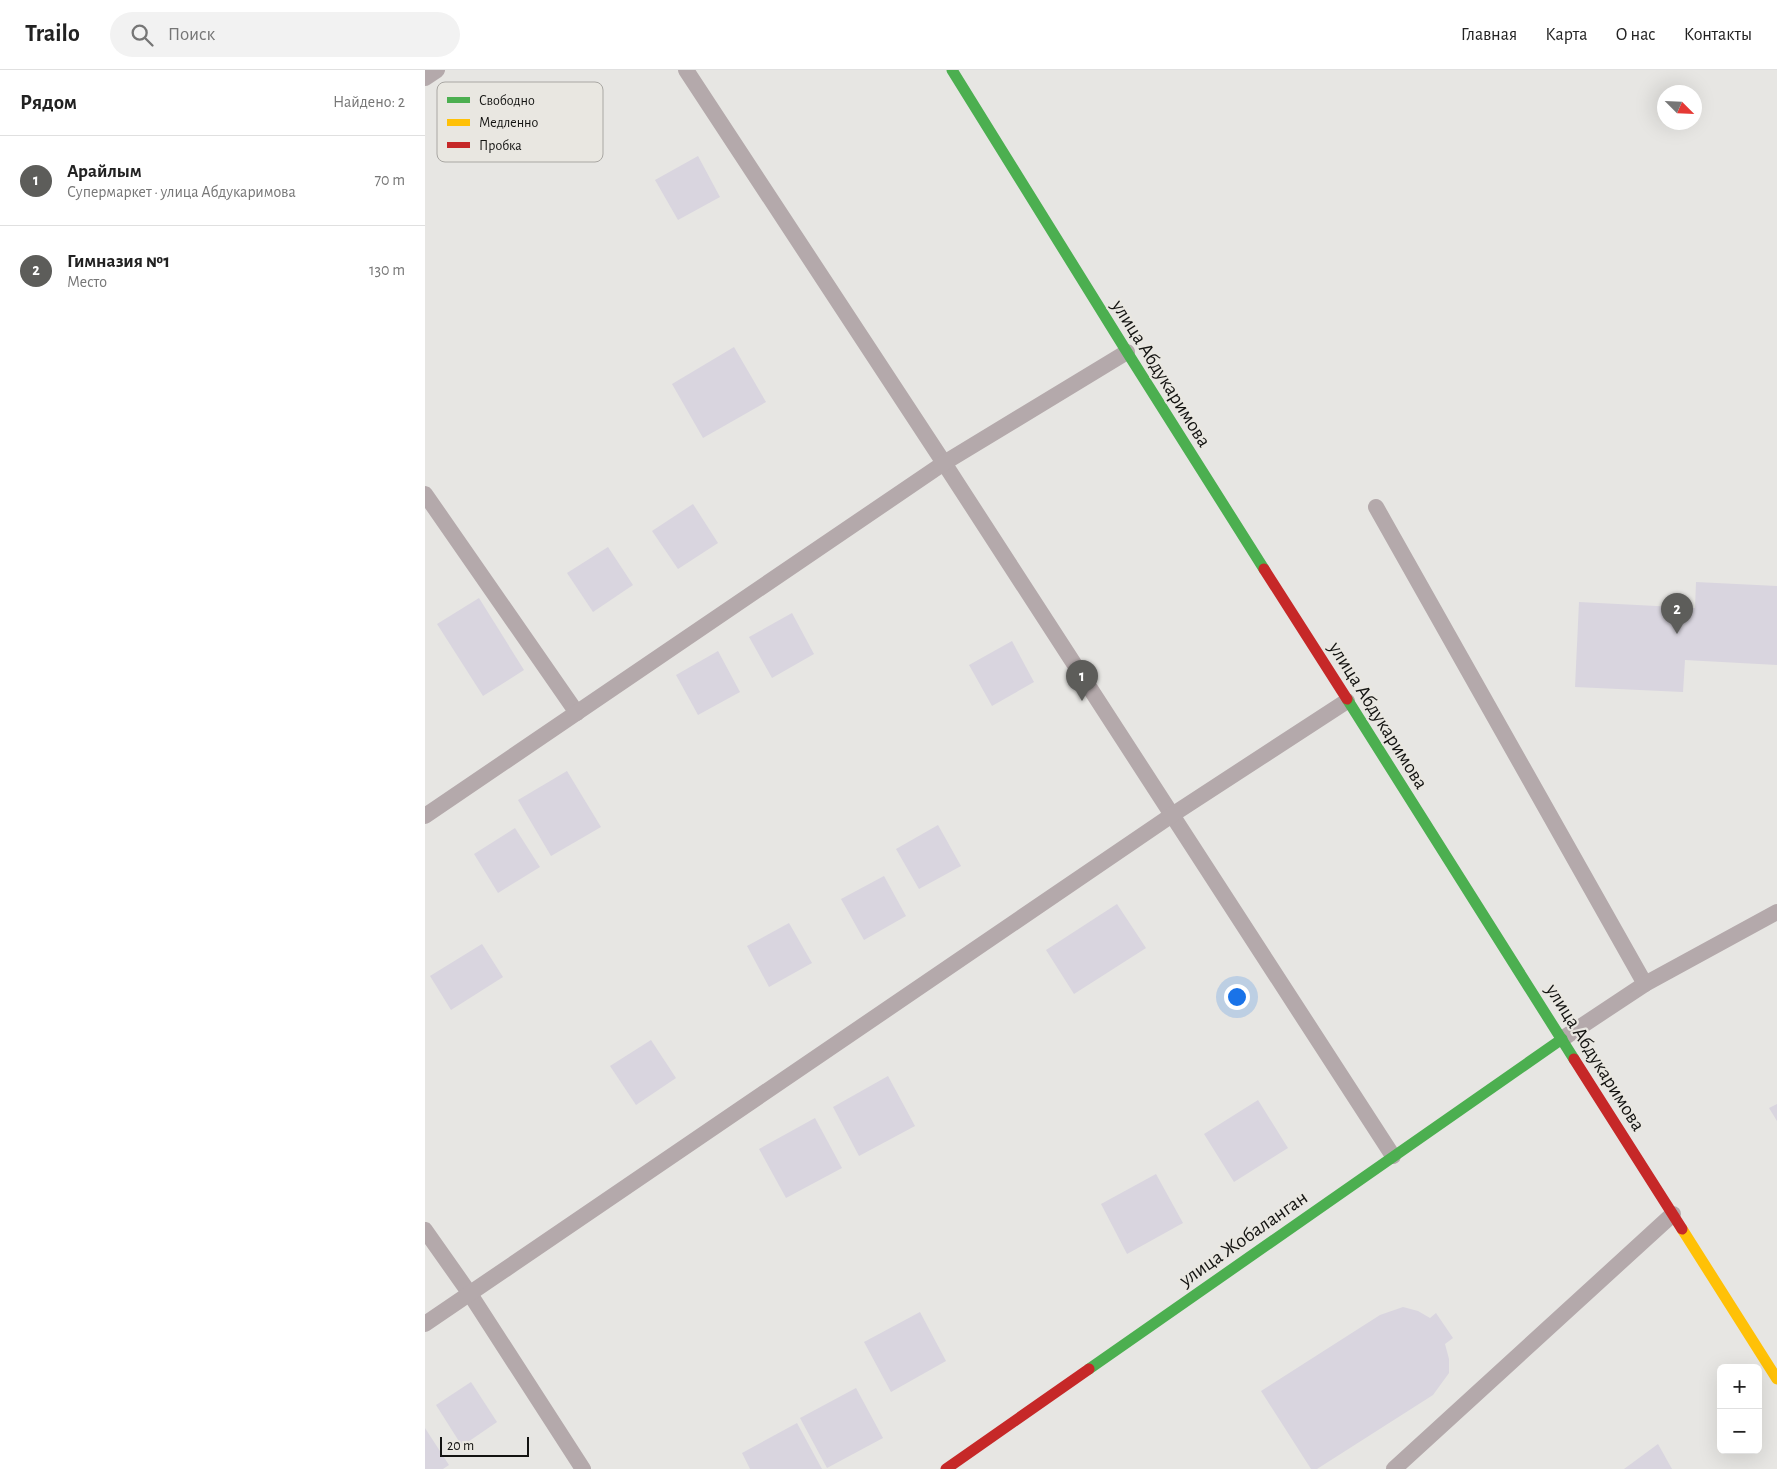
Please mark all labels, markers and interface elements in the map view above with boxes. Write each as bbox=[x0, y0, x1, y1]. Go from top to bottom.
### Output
search box bbox=[110, 12, 460, 57]
icon: search bbox=[128, 21, 156, 49]
text: Trailo bbox=[25, 22, 80, 46]
text: Поиск bbox=[168, 25, 215, 44]
text: Главная bbox=[1461, 26, 1517, 44]
text: Карта bbox=[1545, 26, 1587, 44]
text: О нас bbox=[1615, 26, 1656, 44]
text: Контакты bbox=[1684, 26, 1752, 44]
legend bbox=[437, 82, 603, 162]
north arrow bbox=[1657, 85, 1702, 130]
text: Рядом bbox=[20, 92, 77, 113]
text: Найдено: 2 bbox=[333, 94, 405, 110]
text: Свободно bbox=[479, 94, 535, 108]
text: Медленно bbox=[479, 116, 538, 130]
text: Пробка bbox=[479, 139, 522, 153]
text: Арайлым bbox=[67, 162, 142, 181]
text: 1 bbox=[33, 172, 39, 188]
text: 70 m bbox=[374, 172, 405, 188]
text: Супермаркет · улица Абдукаримова bbox=[67, 184, 296, 200]
text: Гимназия №1 bbox=[67, 252, 170, 271]
text: 2 bbox=[32, 262, 40, 278]
text: 130 m bbox=[369, 262, 405, 278]
text: Место bbox=[67, 274, 107, 290]
street label: улица Абдукаримова bbox=[1107, 296, 1214, 451]
pin: 2 bbox=[1661, 593, 1693, 634]
street label: улица Абдукаримова bbox=[1324, 638, 1431, 793]
pin: 1 bbox=[1066, 660, 1098, 701]
street label: улица Абдукаримова bbox=[1541, 980, 1648, 1135]
your location bbox=[1224, 984, 1250, 1010]
street label: улица Жобаланган bbox=[1175, 1187, 1311, 1291]
map controls bbox=[1717, 1364, 1762, 1454]
button: + bbox=[1717, 1364, 1762, 1409]
button: − bbox=[1717, 1409, 1762, 1454]
scale bar bbox=[440, 1434, 529, 1457]
text: 20 m bbox=[447, 1439, 474, 1453]

